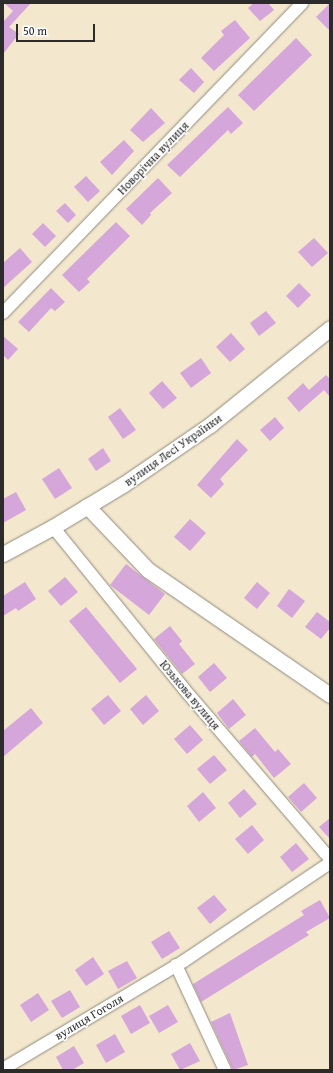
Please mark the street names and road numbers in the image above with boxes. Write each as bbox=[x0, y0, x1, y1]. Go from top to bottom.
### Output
street label: Новорічна вулиця bbox=[114, 118, 192, 198]
street label: вулиця Лесі Українки bbox=[122, 411, 224, 489]
street label: Юзькова вулиця bbox=[157, 657, 223, 733]
street label: вулиця Гоголя bbox=[52, 991, 126, 1043]

